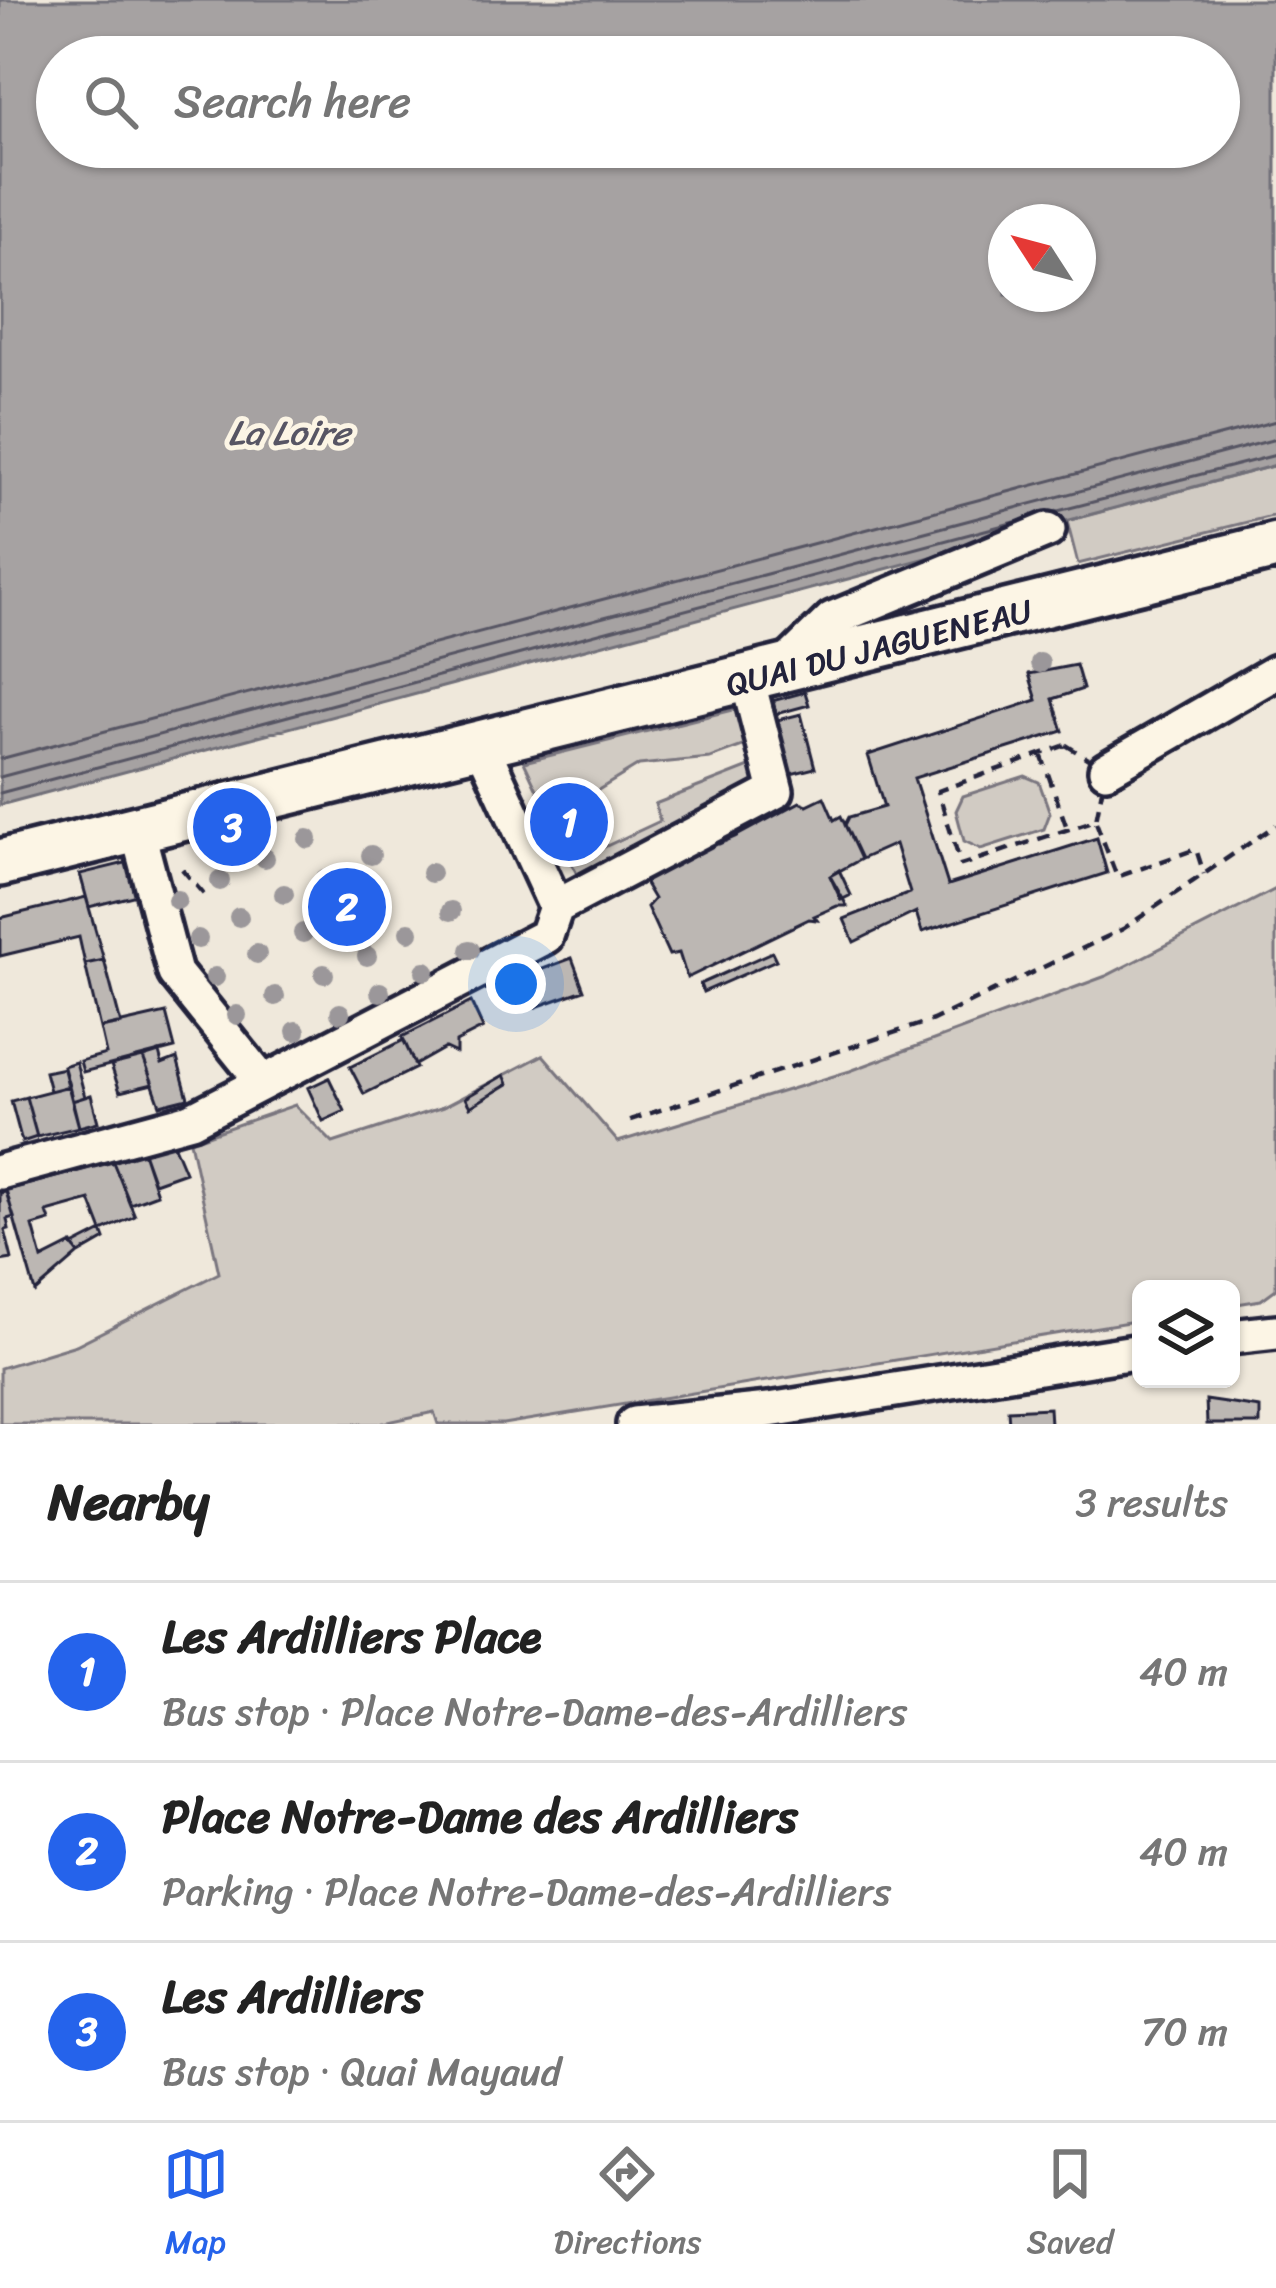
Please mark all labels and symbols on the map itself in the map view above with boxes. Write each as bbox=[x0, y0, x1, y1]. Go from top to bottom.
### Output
north arrow bbox=[988, 204, 1096, 312]
water label: La Loire bbox=[228, 401, 354, 465]
street label: QUAI DU JAGUENEAU bbox=[720, 582, 1039, 714]
pin: 1 bbox=[530, 777, 608, 867]
pin: 3 bbox=[193, 782, 271, 872]
pin: 2 bbox=[308, 862, 386, 952]
your location bbox=[486, 954, 546, 1014]

